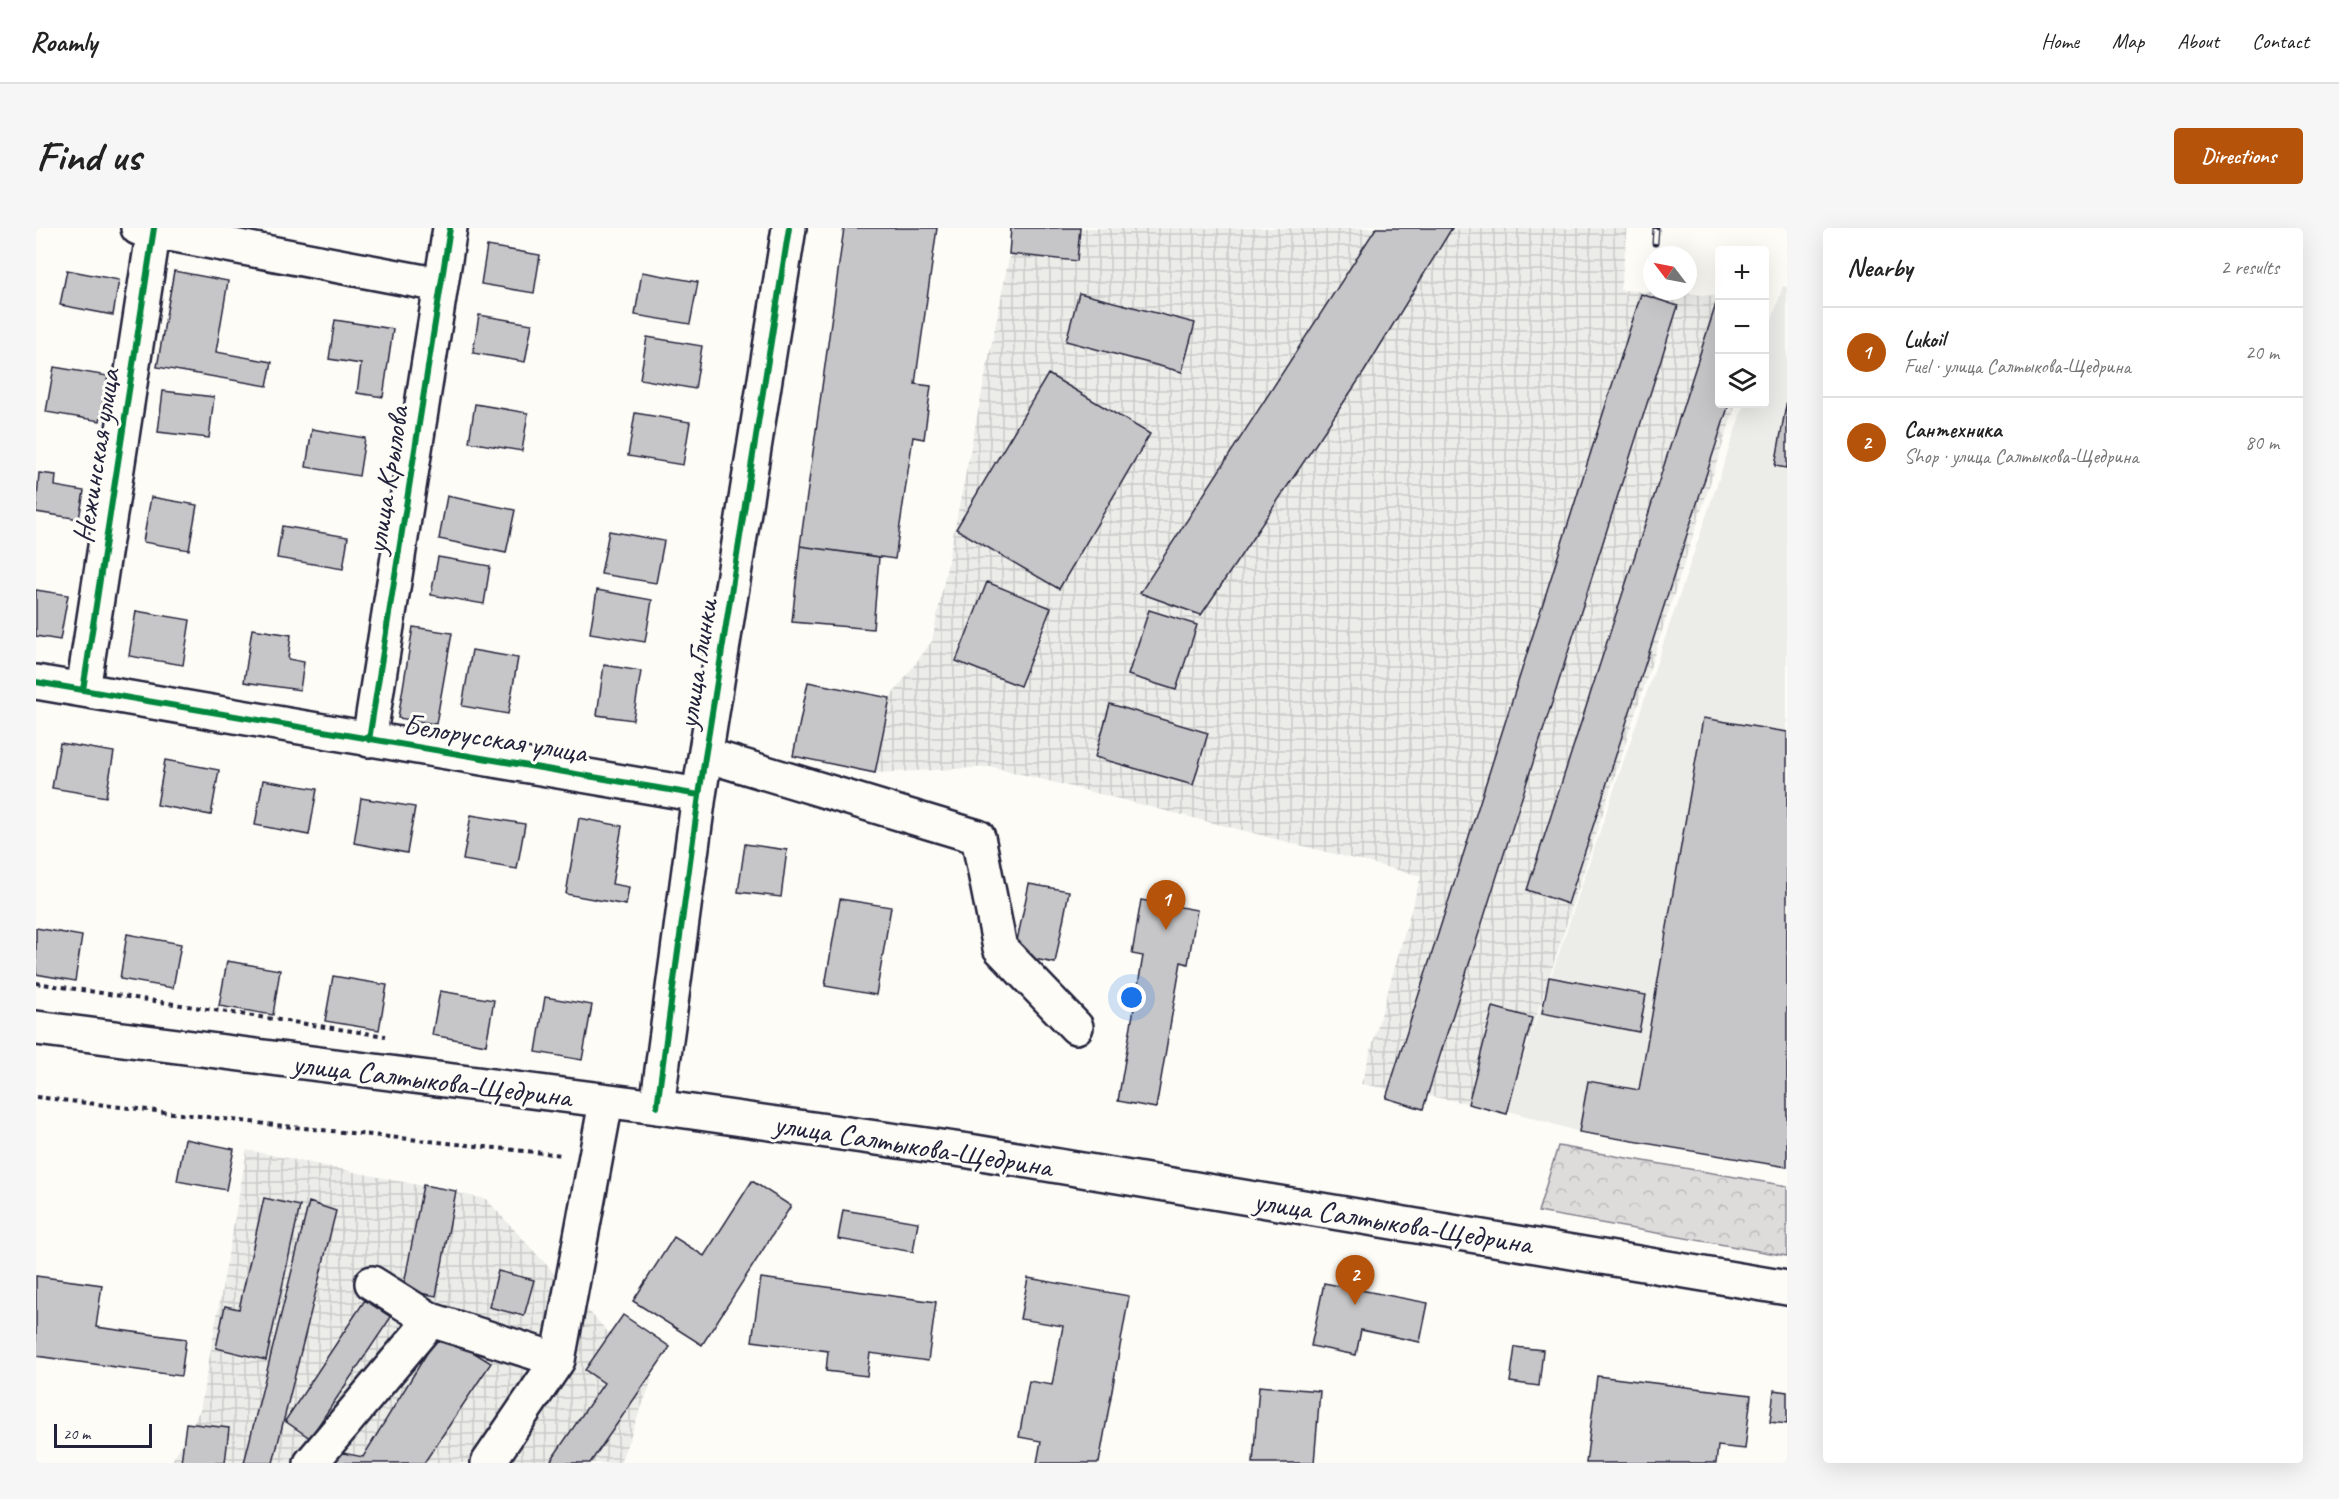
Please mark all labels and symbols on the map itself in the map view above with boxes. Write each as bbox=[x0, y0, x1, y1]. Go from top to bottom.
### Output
north arrow bbox=[1643, 246, 1697, 300]
street label: Нежинская улица bbox=[63, 364, 129, 546]
street label: улица Крылова bbox=[356, 402, 418, 558]
street label: улица Глинки bbox=[668, 595, 726, 733]
street label: Белорусская улица bbox=[401, 705, 591, 772]
pin: 1 bbox=[1146, 880, 1186, 930]
your location bbox=[1117, 983, 1146, 1012]
street label: улица Салтыкова-Щедрина bbox=[288, 1044, 576, 1116]
street label: улица Салтыкова-Щедрина bbox=[769, 1104, 1057, 1186]
street label: улица Салтыкова-Щедрина bbox=[1249, 1181, 1537, 1263]
pin: 2 bbox=[1336, 1256, 1374, 1305]
scale bar bbox=[54, 1421, 152, 1448]

